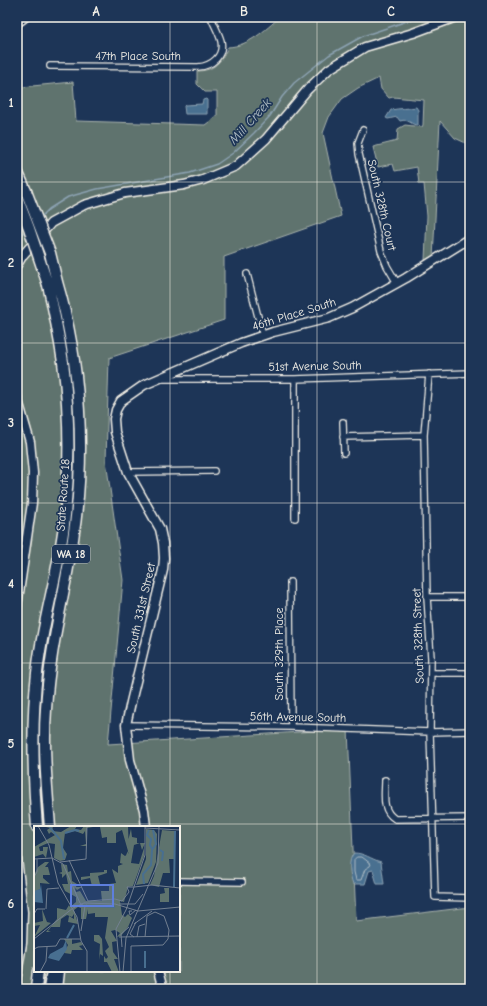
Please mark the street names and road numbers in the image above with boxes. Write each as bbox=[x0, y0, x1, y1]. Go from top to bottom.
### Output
street label: 47th Place South bbox=[95, 49, 181, 63]
street label: South 328th Court bbox=[365, 158, 399, 253]
street label: 46th Place South bbox=[251, 295, 337, 333]
street label: 51st Avenue South bbox=[268, 358, 362, 374]
street label: State Route 18 bbox=[53, 458, 73, 532]
road number: WA 18 bbox=[52, 545, 90, 563]
street label: South 331st Street bbox=[124, 561, 158, 655]
street label: South 328th Street bbox=[409, 588, 427, 684]
street label: South 329th Place bbox=[272, 608, 286, 700]
street label: 56th Avenue South bbox=[250, 709, 346, 725]

